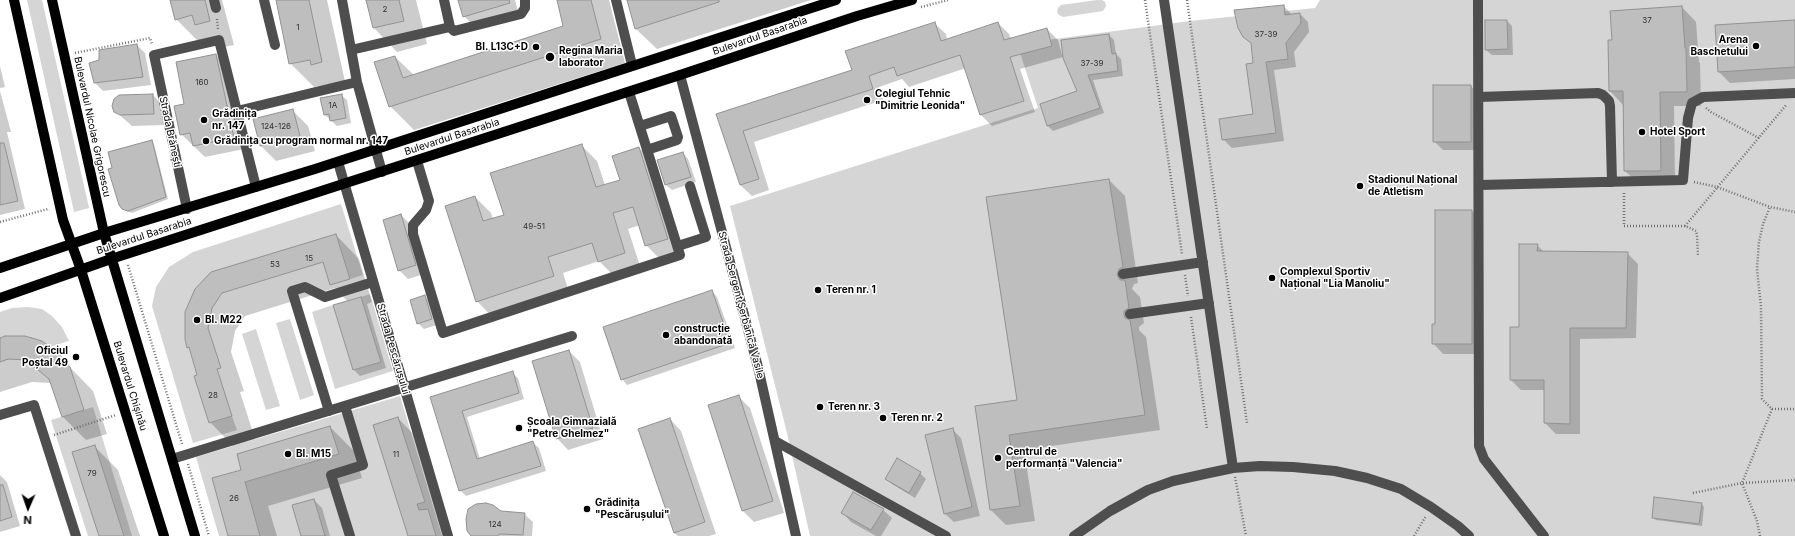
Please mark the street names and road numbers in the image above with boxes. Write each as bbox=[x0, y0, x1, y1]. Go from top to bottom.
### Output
street label: Bulevardul Basarabia bbox=[711, 14, 809, 58]
street label: Bulevardul Nicolae Grigorescu bbox=[71, 56, 113, 198]
street label: Strada Brănești bbox=[157, 95, 183, 169]
street label: Bulevardul Basarabia bbox=[403, 116, 501, 158]
street label: Bulevardul Basarabia bbox=[95, 215, 193, 257]
street label: Strada Sergent Șerbănică Vasile bbox=[716, 230, 766, 380]
street label: Strada Pescărușului bbox=[374, 302, 412, 396]
street label: Bulevardul Chișinău bbox=[111, 340, 149, 432]

